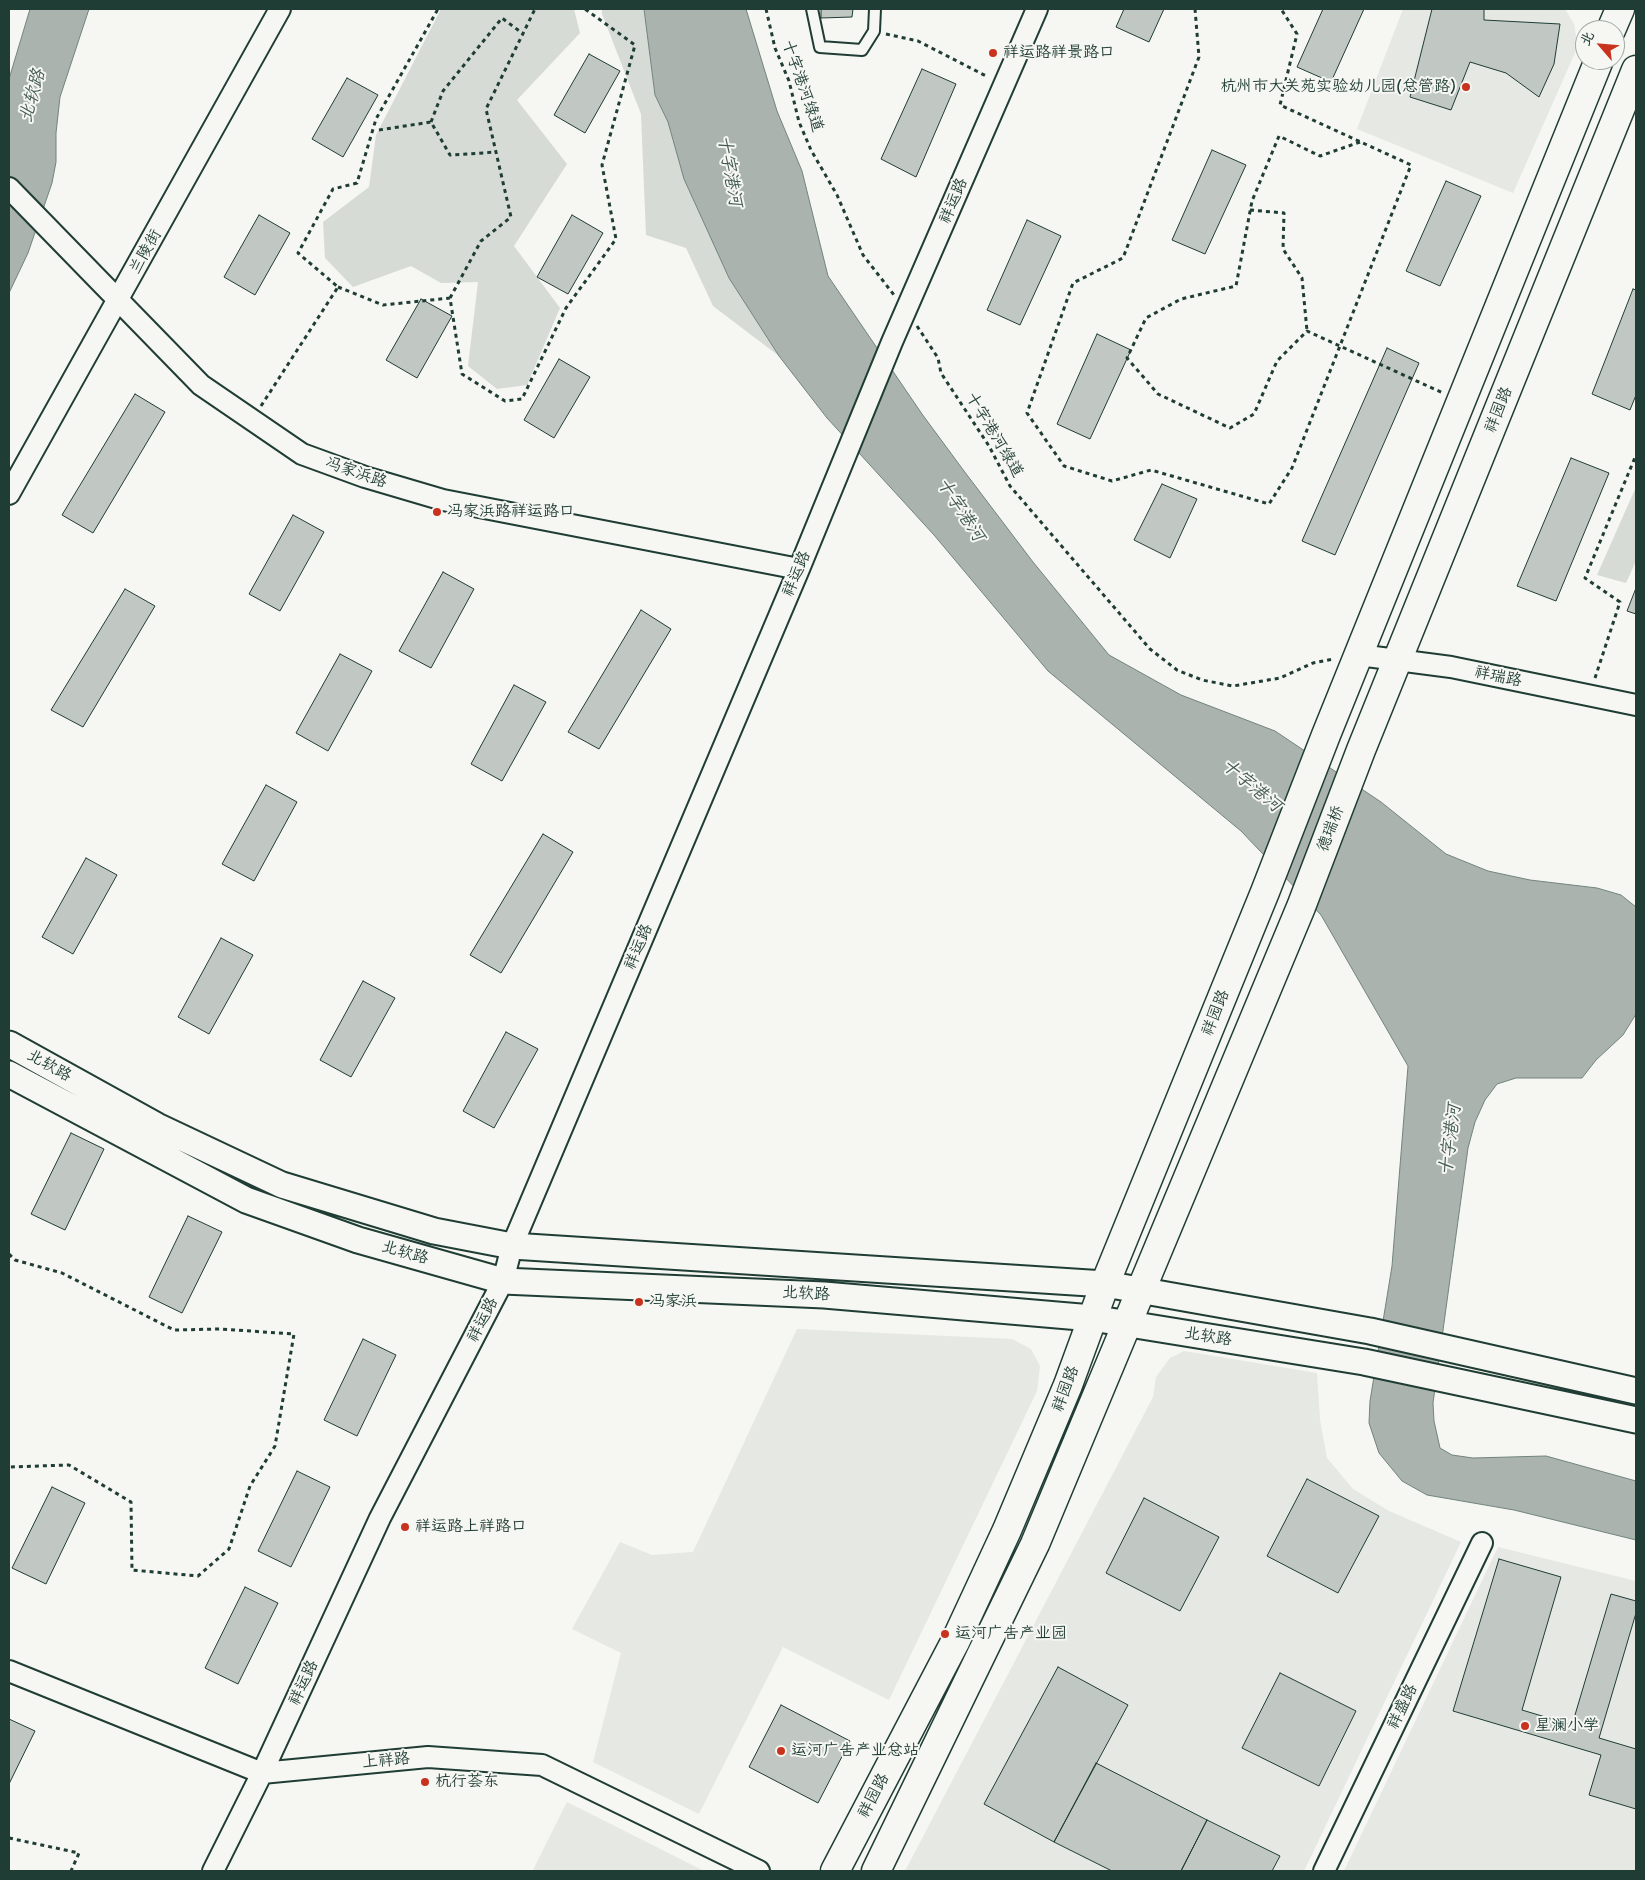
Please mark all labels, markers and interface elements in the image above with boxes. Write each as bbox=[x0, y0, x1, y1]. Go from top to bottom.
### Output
north arrow bbox=[1575, 20, 1625, 70]
text: 北 bbox=[1576, 28, 1598, 49]
street label: 十字港河绿道 bbox=[777, 37, 827, 135]
place label: 祥运路祥景路口 bbox=[1003, 43, 1115, 63]
marker: 祥运路祥景路口 bbox=[987, 47, 999, 59]
water label: 北软路 bbox=[16, 67, 50, 125]
place label: 杭州市大关苑实验幼儿园(总管路) bbox=[1220, 77, 1456, 97]
marker: 杭州市大关苑实验幼儿园(总管路) bbox=[1460, 81, 1472, 93]
water label: 十字港河 bbox=[712, 134, 746, 208]
street label: 祥运路 bbox=[936, 175, 972, 227]
street label: 兰陵街 bbox=[126, 226, 166, 278]
street label: 祥园路 bbox=[1481, 384, 1517, 436]
street label: 十字港河绿道 bbox=[961, 389, 1027, 481]
street label: 冯家浜路 bbox=[323, 454, 389, 492]
water label: 十字港河 bbox=[931, 474, 989, 546]
place label: 冯家浜路祥运路口 bbox=[447, 502, 575, 522]
marker: 冯家浜路祥运路口 bbox=[431, 506, 443, 518]
street label: 祥运路 bbox=[779, 548, 815, 600]
street label: 祥瑞路 bbox=[1473, 663, 1523, 691]
water label: 十字港河 bbox=[1216, 755, 1286, 817]
street label: 德瑞桥 bbox=[1313, 803, 1349, 855]
street label: 祥运路 bbox=[621, 921, 657, 973]
street label: 祥园路 bbox=[1198, 987, 1234, 1039]
street label: 北软路 bbox=[23, 1046, 75, 1086]
water label: 十字港河 bbox=[1436, 1103, 1466, 1177]
street label: 北软路 bbox=[379, 1237, 431, 1269]
street label: 北软路 bbox=[782, 1283, 830, 1305]
place label: 冯家浜 bbox=[649, 1292, 697, 1312]
street label: 祥运路 bbox=[464, 1294, 502, 1346]
marker: 冯家浜 bbox=[633, 1296, 645, 1308]
street label: 北软路 bbox=[1183, 1324, 1233, 1350]
street label: 祥园路 bbox=[1048, 1363, 1084, 1415]
place label: 祥运路上祥路口 bbox=[415, 1517, 527, 1537]
marker: 祥运路上祥路口 bbox=[399, 1521, 411, 1533]
place label: 运河广告产业园 bbox=[955, 1624, 1067, 1644]
marker: 运河广告产业园 bbox=[939, 1628, 951, 1640]
street label: 祥运路 bbox=[285, 1657, 323, 1709]
street label: 祥盛路 bbox=[1384, 1681, 1422, 1733]
place label: 星澜小学 bbox=[1535, 1716, 1599, 1736]
marker: 星澜小学 bbox=[1519, 1720, 1531, 1732]
place label: 运河广告产业总站 bbox=[791, 1741, 919, 1761]
marker: 运河广告产业总站 bbox=[775, 1745, 787, 1757]
street label: 上祥路 bbox=[361, 1749, 411, 1773]
street label: 祥园路 bbox=[854, 1770, 894, 1822]
place label: 杭行荟东 bbox=[435, 1772, 499, 1792]
marker: 杭行荟东 bbox=[419, 1776, 431, 1788]

